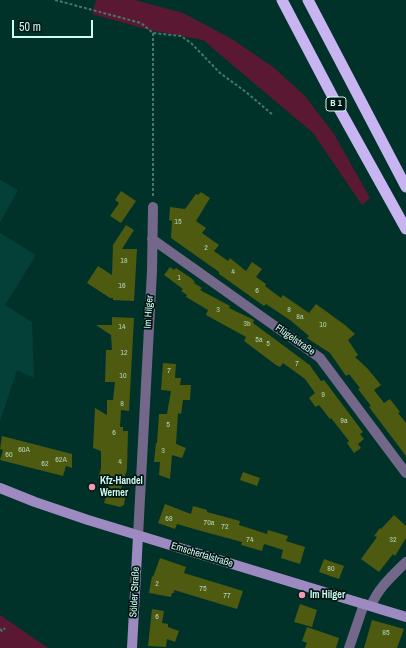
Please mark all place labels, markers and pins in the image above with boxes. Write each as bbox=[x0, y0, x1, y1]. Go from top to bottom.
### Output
place label: Kfz-Handel Werner bbox=[100, 475, 143, 498]
marker: Kfz-Handel Werner bbox=[87, 482, 97, 492]
place label: Im Hilger bbox=[310, 589, 345, 601]
marker: Im Hilger bbox=[297, 590, 307, 600]

